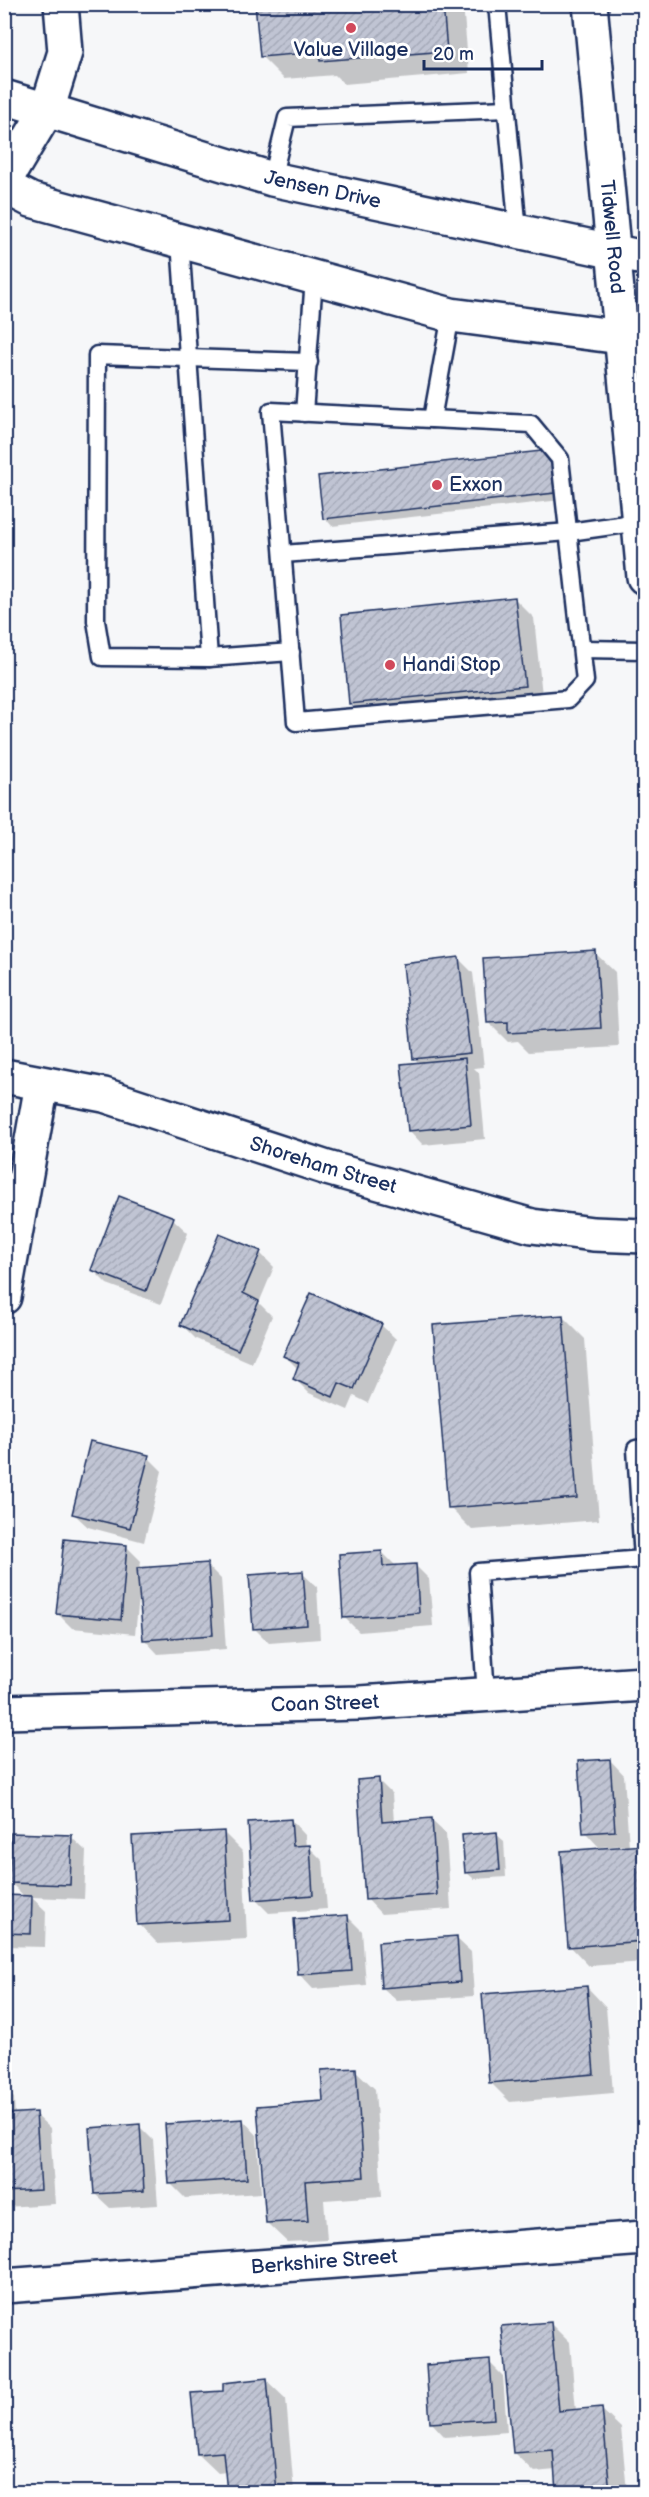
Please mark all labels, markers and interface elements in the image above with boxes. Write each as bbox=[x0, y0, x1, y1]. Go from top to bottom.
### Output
marker: Value Village bbox=[344, 21, 358, 35]
scale bar bbox=[424, 33, 542, 71]
place label: Value Village bbox=[294, 38, 409, 62]
text: 20 m bbox=[433, 44, 474, 65]
street label: Jensen Drive bbox=[261, 165, 383, 214]
street label: Tidwell Road bbox=[595, 179, 629, 295]
place label: Exxon bbox=[449, 473, 503, 497]
marker: Exxon bbox=[430, 478, 444, 492]
place label: Handi Stop bbox=[402, 653, 501, 677]
marker: Handi Stop bbox=[383, 658, 397, 672]
street label: Shoreham Street bbox=[247, 1132, 399, 1199]
street label: Coan Street bbox=[271, 1690, 380, 1717]
street label: Berkshire Street bbox=[250, 2245, 398, 2279]

